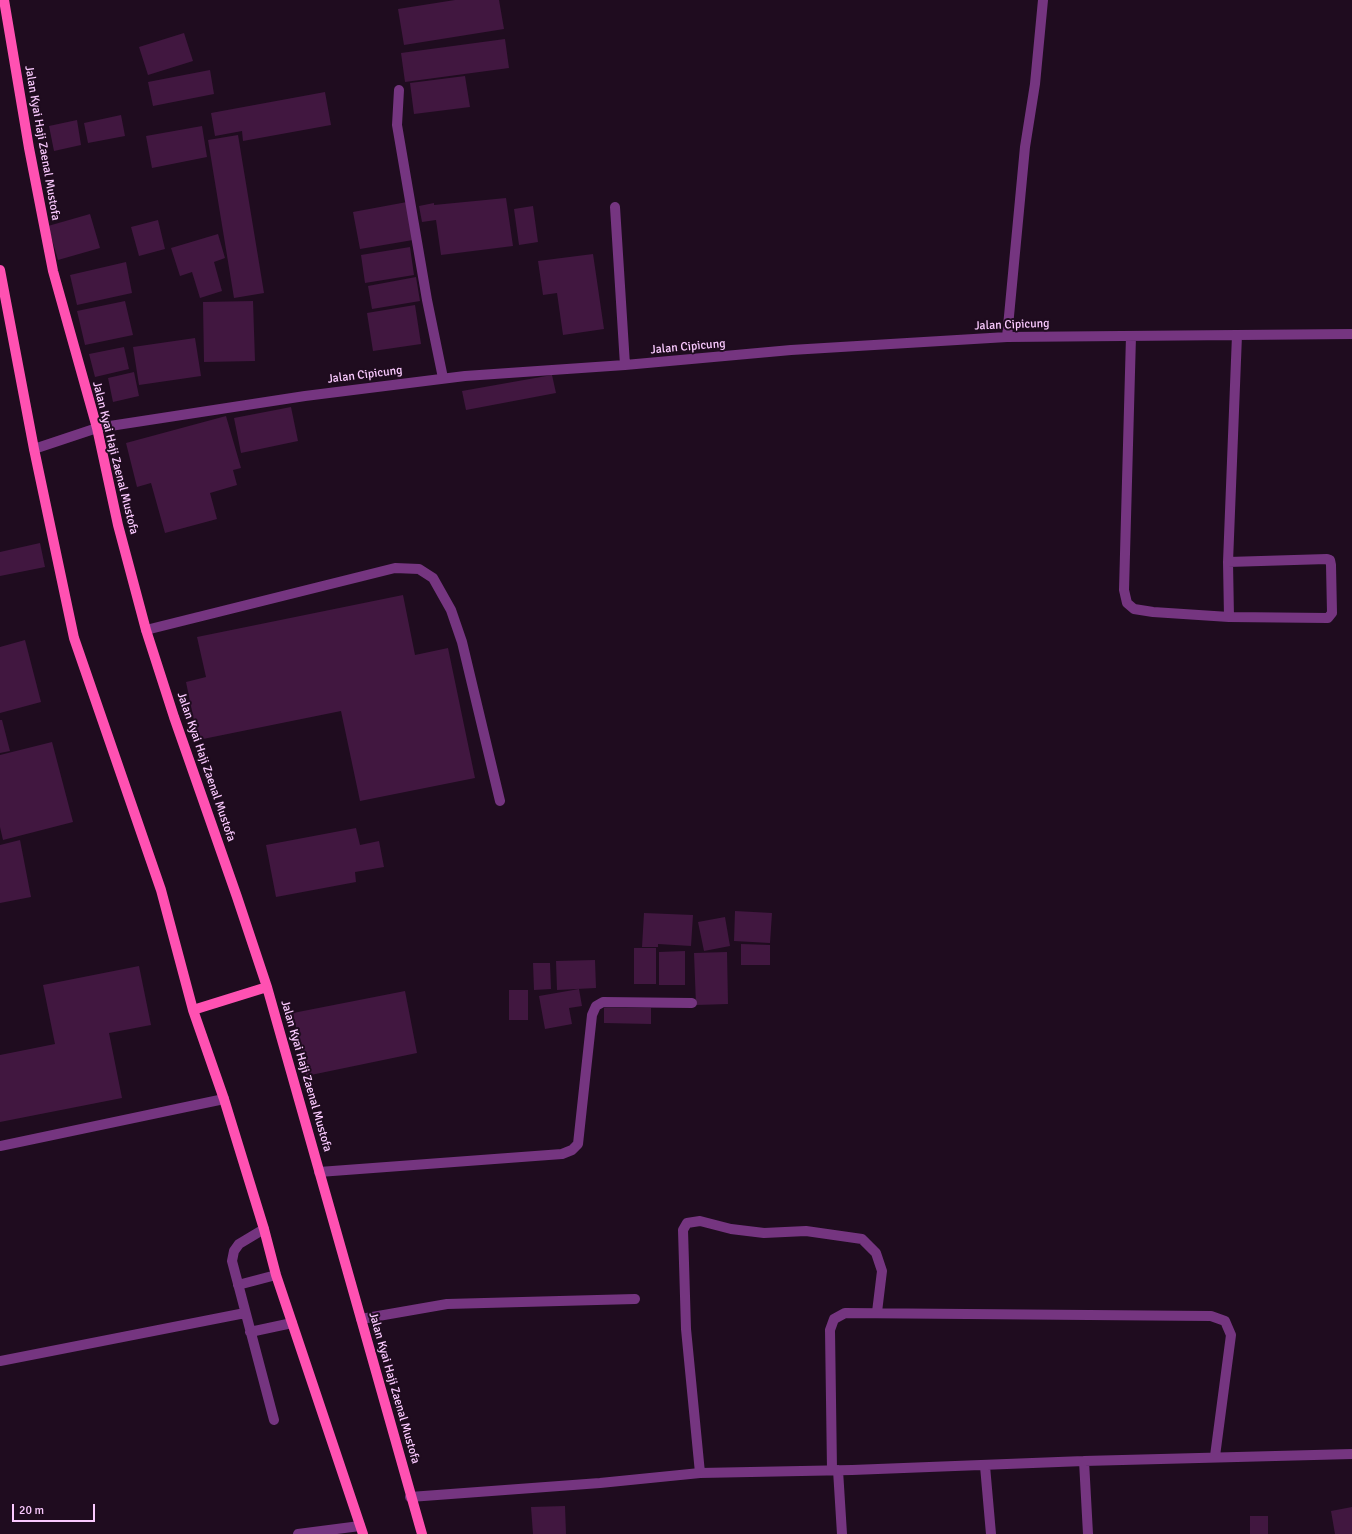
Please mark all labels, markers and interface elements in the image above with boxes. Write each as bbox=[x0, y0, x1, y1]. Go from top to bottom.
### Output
street label: Jalan Kyai Haji Zaenal Mustofa bbox=[21, 64, 63, 222]
street label: Jalan Cipicung bbox=[974, 316, 1050, 334]
street label: Jalan Cipicung bbox=[650, 337, 726, 357]
street label: Jalan Cipicung bbox=[327, 363, 403, 387]
street label: Jalan Kyai Haji Zaenal Mustofa bbox=[89, 380, 141, 536]
street label: Jalan Kyai Haji Zaenal Mustofa bbox=[174, 690, 238, 844]
street label: Jalan Kyai Haji Zaenal Mustofa bbox=[277, 999, 335, 1153]
street label: Jalan Kyai Haji Zaenal Mustofa bbox=[365, 1311, 423, 1465]
scale bar bbox=[14, 1496, 97, 1522]
text: 20 m bbox=[19, 1503, 44, 1518]

